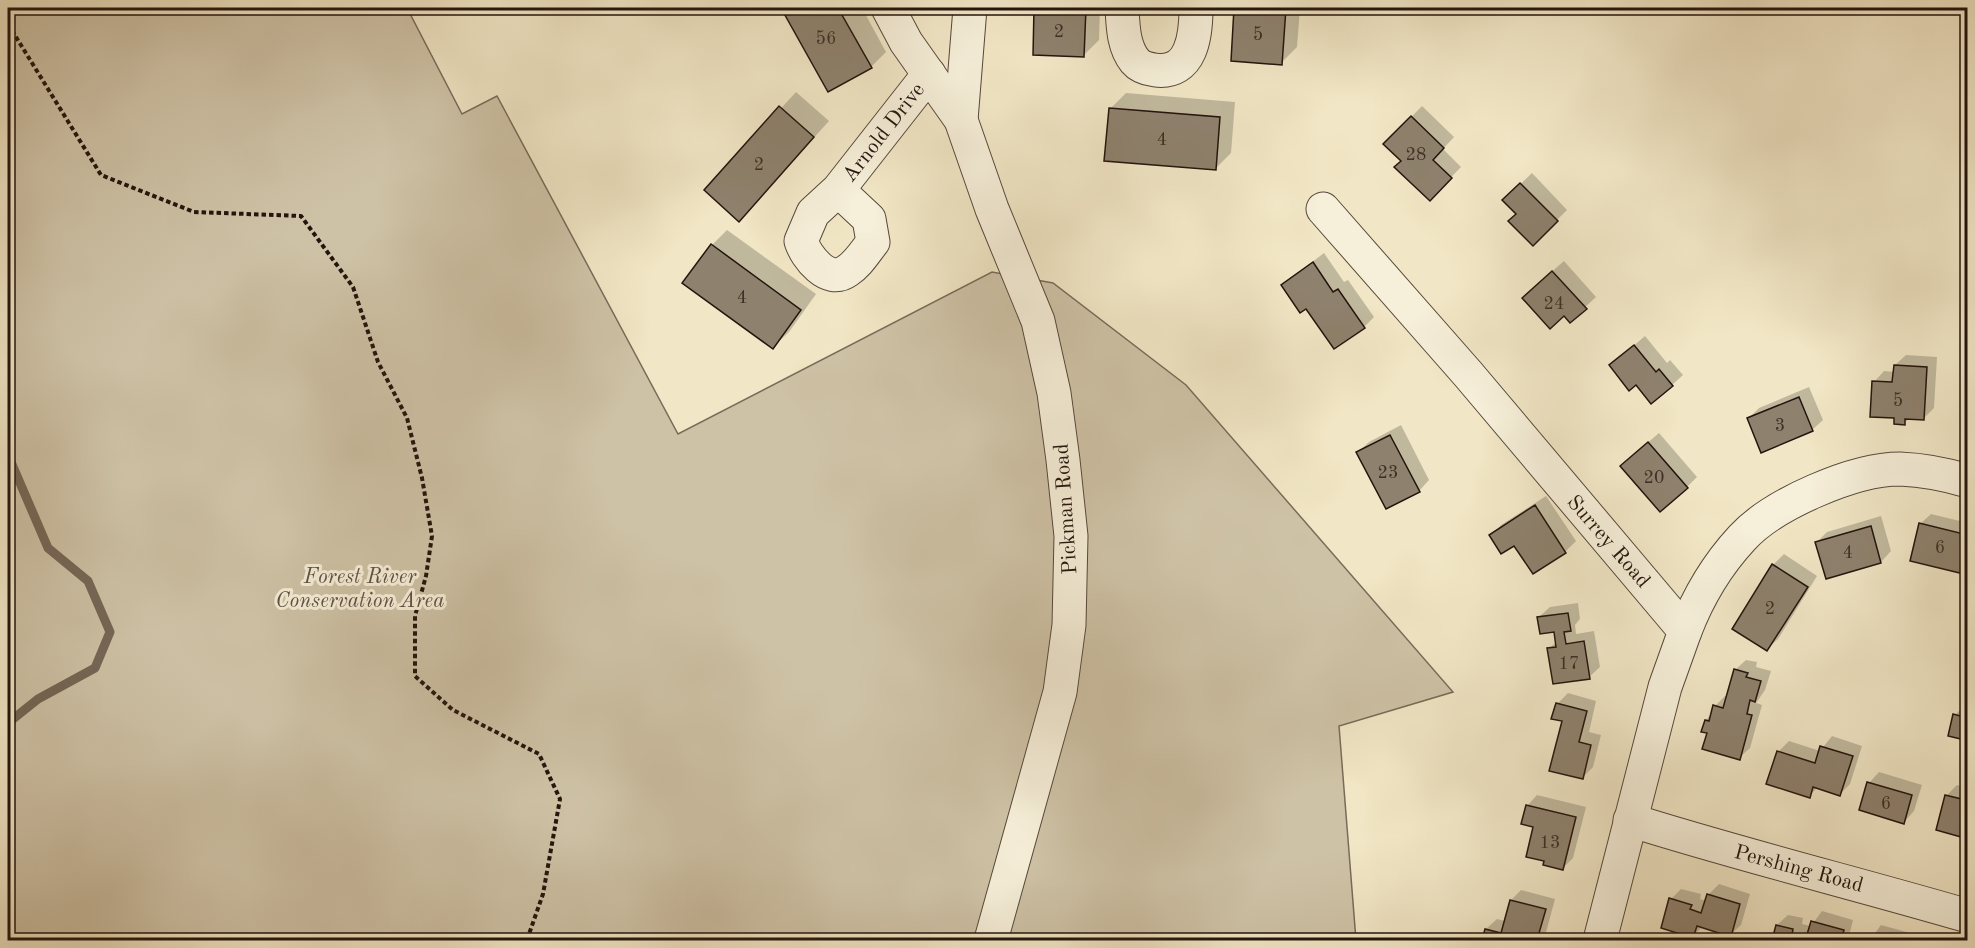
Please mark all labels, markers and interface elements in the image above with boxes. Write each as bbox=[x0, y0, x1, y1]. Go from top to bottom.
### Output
house number: 2 bbox=[1054, 23, 1064, 41]
house number: 5 bbox=[1253, 26, 1263, 44]
house number: 56 bbox=[816, 30, 836, 48]
street label: Arnold Drive bbox=[839, 79, 929, 186]
house number: 4 bbox=[1157, 131, 1167, 149]
house number: 28 bbox=[1406, 146, 1426, 164]
house number: 2 bbox=[754, 156, 764, 174]
house number: 4 bbox=[737, 289, 747, 307]
house number: 24 bbox=[1544, 295, 1564, 313]
house number: 5 bbox=[1893, 392, 1903, 410]
house number: 3 bbox=[1775, 417, 1785, 435]
street label: Pickman Road bbox=[1051, 443, 1082, 575]
house number: 23 bbox=[1378, 464, 1398, 482]
house number: 20 bbox=[1644, 469, 1664, 487]
street label: Surrey Road bbox=[1562, 492, 1654, 592]
house number: 6 bbox=[1935, 539, 1945, 557]
house number: 4 bbox=[1843, 544, 1853, 562]
park label: Forest River Conservation Area bbox=[276, 567, 444, 612]
house number: 2 bbox=[1765, 600, 1775, 618]
house number: 17 bbox=[1559, 655, 1579, 673]
house number: 6 bbox=[1881, 795, 1891, 813]
house number: 13 bbox=[1540, 834, 1560, 852]
street label: Pershing Road bbox=[1732, 842, 1866, 897]

